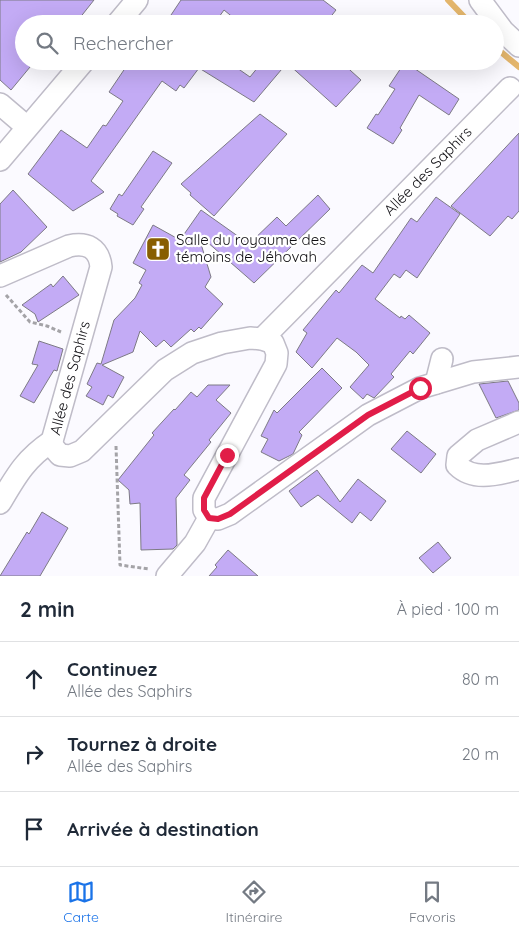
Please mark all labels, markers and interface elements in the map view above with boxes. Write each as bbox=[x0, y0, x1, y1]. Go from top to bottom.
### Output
search box bbox=[15, 15, 504, 70]
icon: search bbox=[33, 29, 61, 57]
text: Rechercher bbox=[73, 31, 173, 55]
street label: Allée des Saphirs bbox=[379, 122, 476, 219]
place label: Salle du royaume des témoins de Jéhovah bbox=[176, 230, 326, 266]
church icon: Salle du royaume des témoins de Jéhovah bbox=[145, 236, 171, 262]
street label: Allée des Saphirs bbox=[45, 319, 94, 437]
route start bbox=[409, 377, 432, 400]
route end bbox=[216, 444, 239, 467]
text: 2 min bbox=[20, 596, 75, 622]
text: À pied · 100 m bbox=[397, 599, 499, 619]
text: Continuez bbox=[67, 657, 157, 681]
icon: ahead bbox=[20, 665, 48, 693]
text: 80 m bbox=[462, 669, 499, 689]
text: Allée des Saphirs bbox=[67, 681, 192, 701]
text: Tournez à droite bbox=[67, 732, 217, 756]
icon: right bbox=[20, 740, 48, 768]
text: 20 m bbox=[462, 744, 499, 764]
text: Allée des Saphirs bbox=[67, 756, 192, 776]
icon: arrive bbox=[20, 815, 48, 843]
text: Arrivée à destination bbox=[67, 817, 259, 841]
tab: Carte bbox=[63, 878, 99, 926]
tab: Itinéraire bbox=[225, 878, 282, 926]
tab: Favoris bbox=[409, 878, 456, 926]

